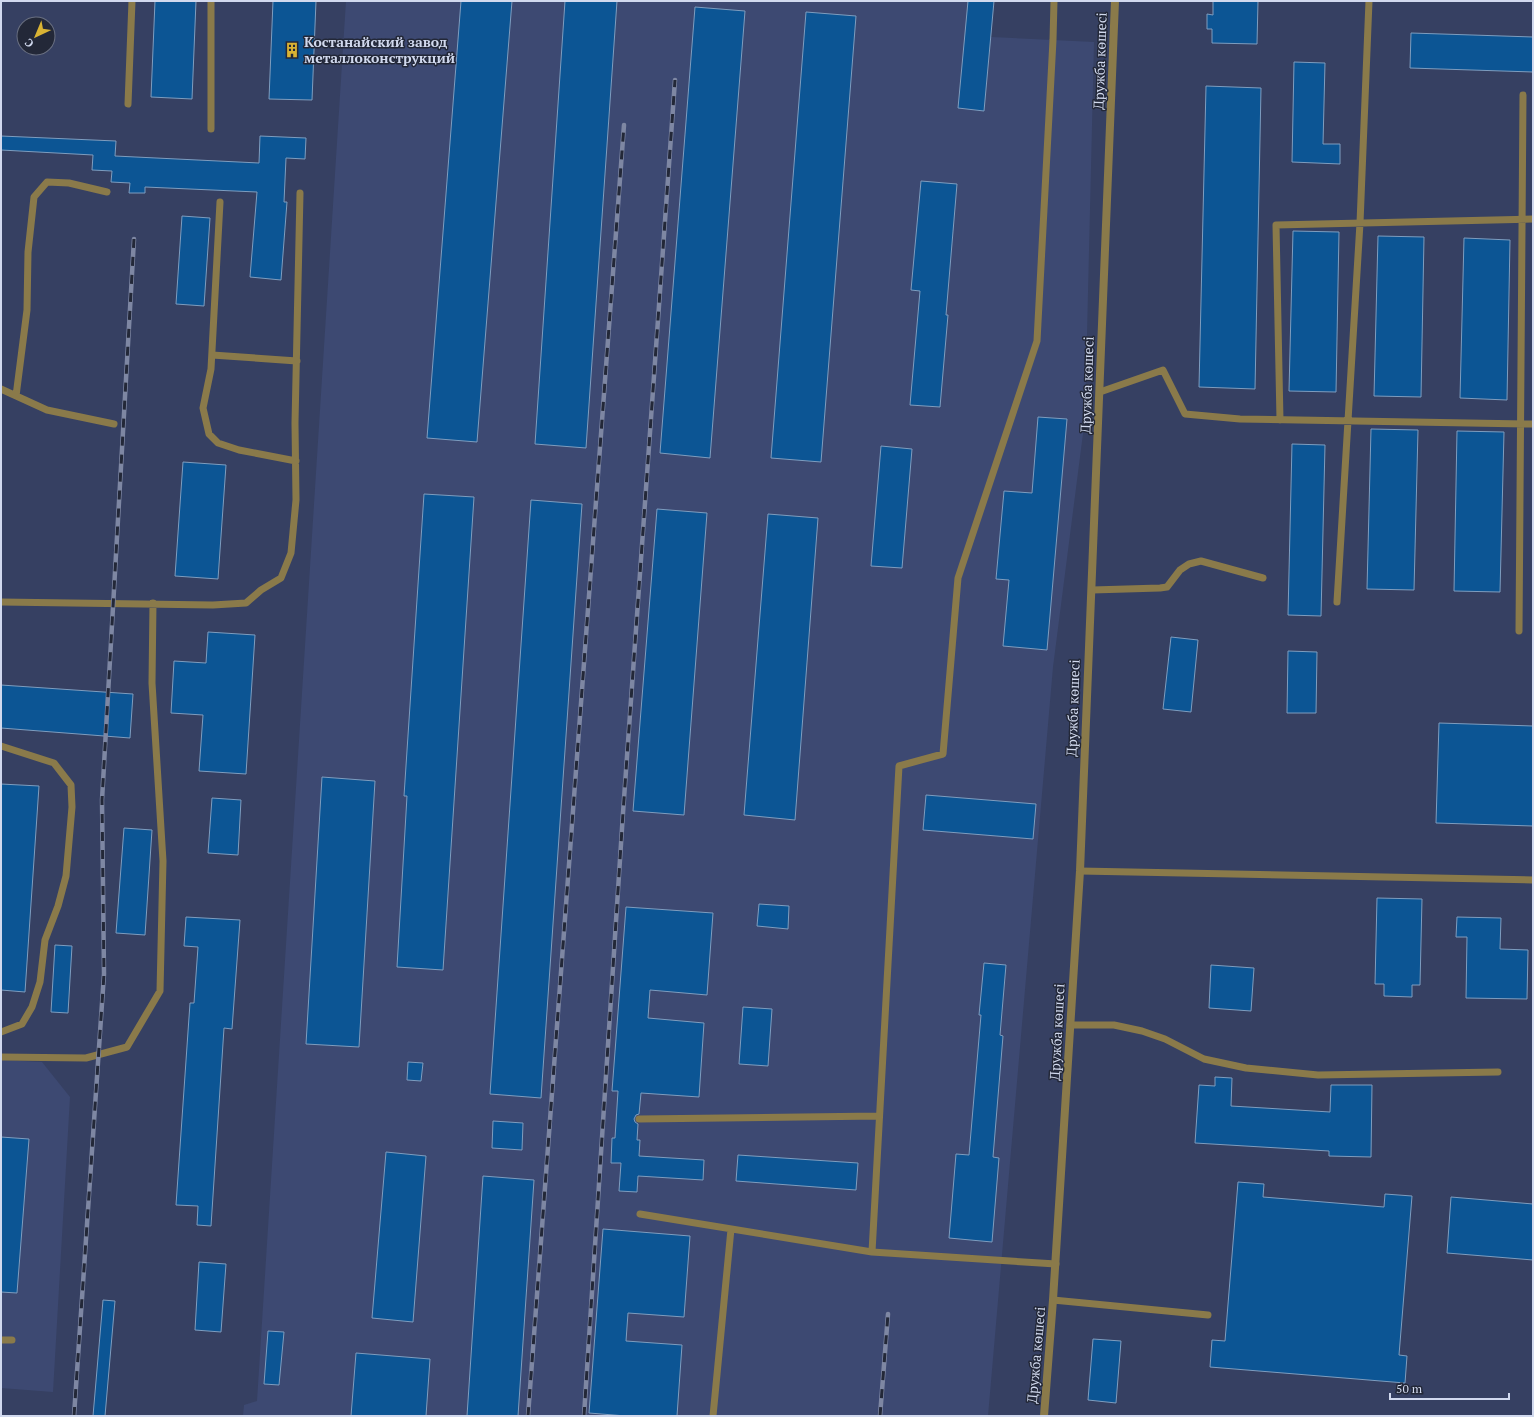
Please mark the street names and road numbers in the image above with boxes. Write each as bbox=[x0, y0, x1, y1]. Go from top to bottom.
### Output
street label: Дружба көшесі bbox=[1088, 12, 1111, 110]
street label: Дружба көшесі bbox=[1075, 336, 1098, 434]
street label: Дружба көшесі bbox=[1061, 659, 1084, 757]
street label: Дружба көшесі bbox=[1044, 983, 1069, 1081]
street label: Дружба көшесі bbox=[1022, 1306, 1049, 1404]

